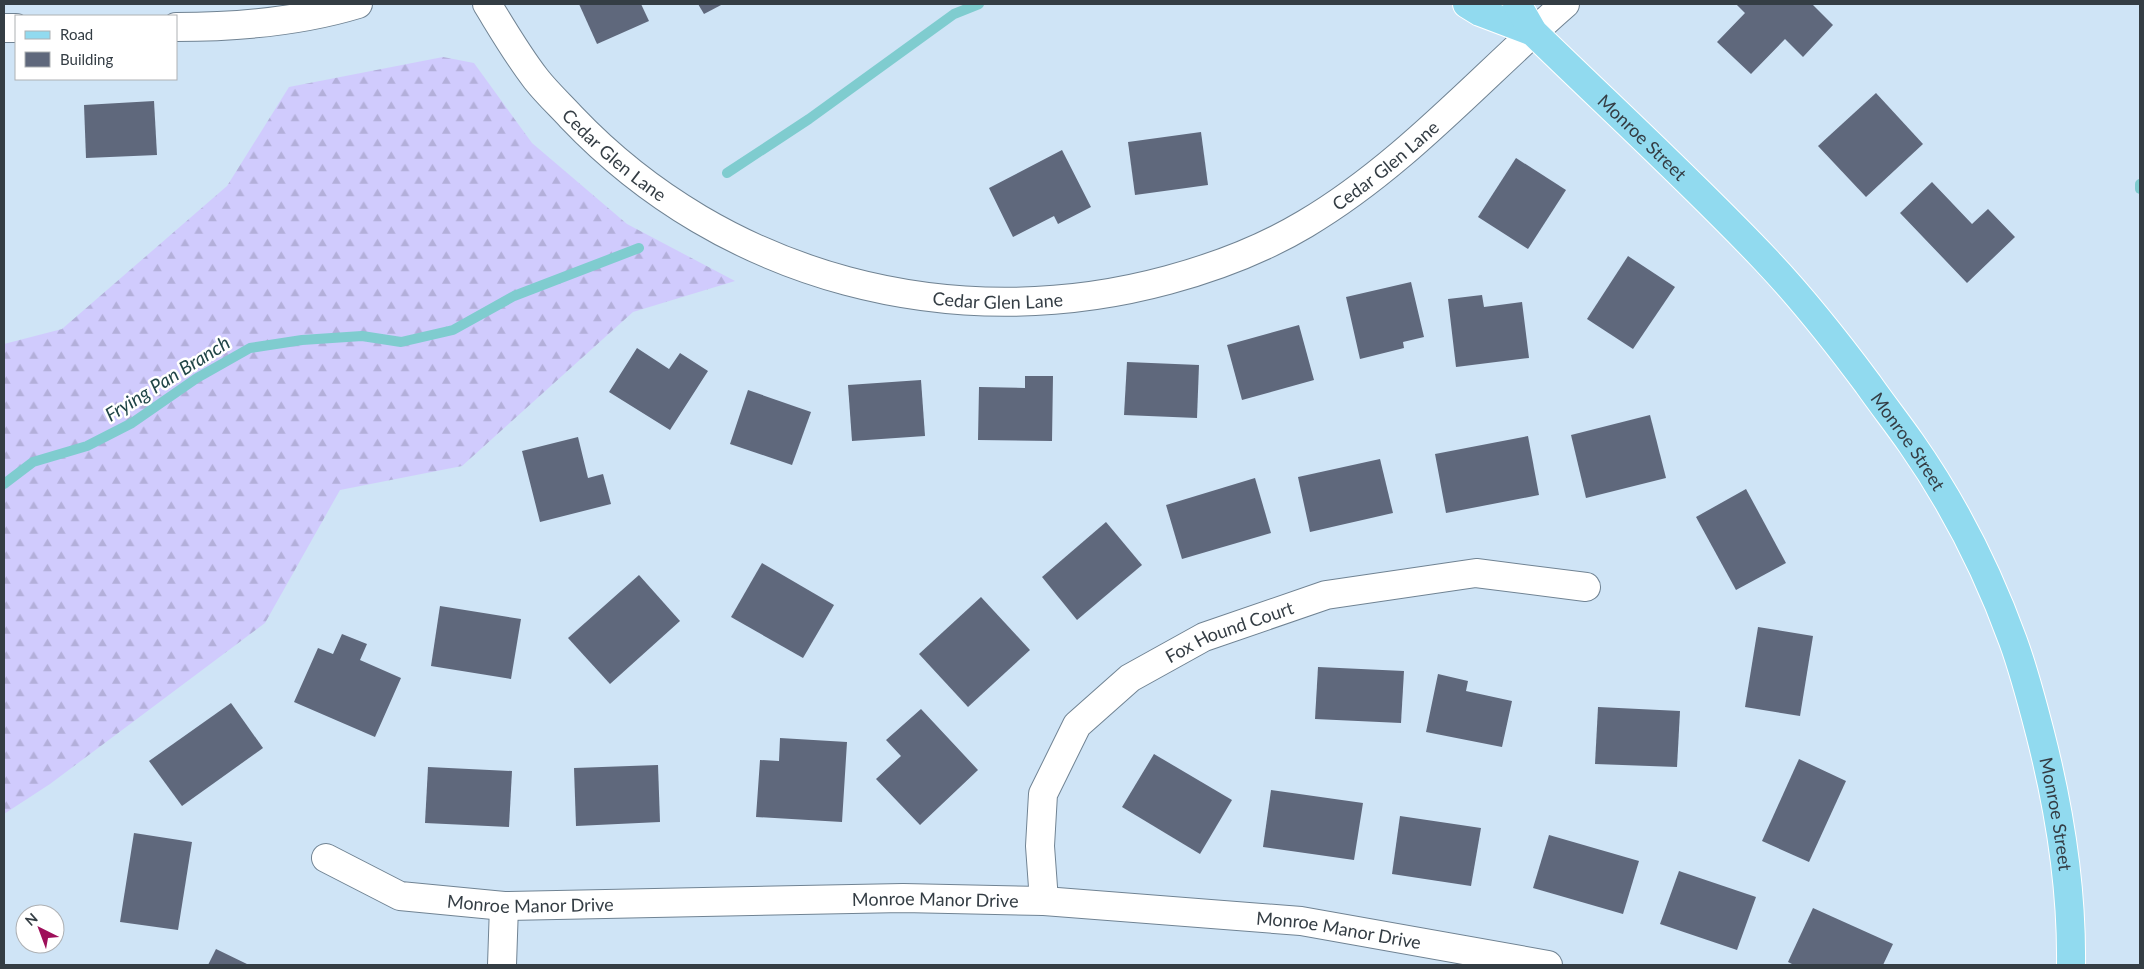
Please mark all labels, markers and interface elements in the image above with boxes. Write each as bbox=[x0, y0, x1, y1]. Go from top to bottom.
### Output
legend bbox=[15, 15, 178, 80]
text: Road bbox=[60, 25, 93, 43]
text: Building bbox=[60, 50, 113, 68]
street label: Monroe Street bbox=[1593, 89, 1692, 185]
street label: Cedar Glen Lane bbox=[558, 104, 671, 206]
street label: Cedar Glen Lane bbox=[1328, 116, 1443, 215]
street label: Cedar Glen Lane bbox=[932, 287, 1064, 313]
water label: Frying Pan Branch bbox=[100, 330, 234, 426]
street label: Monroe Street bbox=[1867, 388, 1950, 495]
street label: Fox Hound Court bbox=[1161, 596, 1297, 667]
street label: Monroe Street bbox=[2035, 755, 2077, 872]
street label: Monroe Manor Drive bbox=[852, 887, 1019, 911]
street label: Monroe Manor Drive bbox=[446, 890, 614, 917]
north arrow bbox=[15, 904, 65, 954]
street label: Monroe Manor Drive bbox=[1255, 907, 1423, 953]
text: N bbox=[21, 909, 41, 929]

